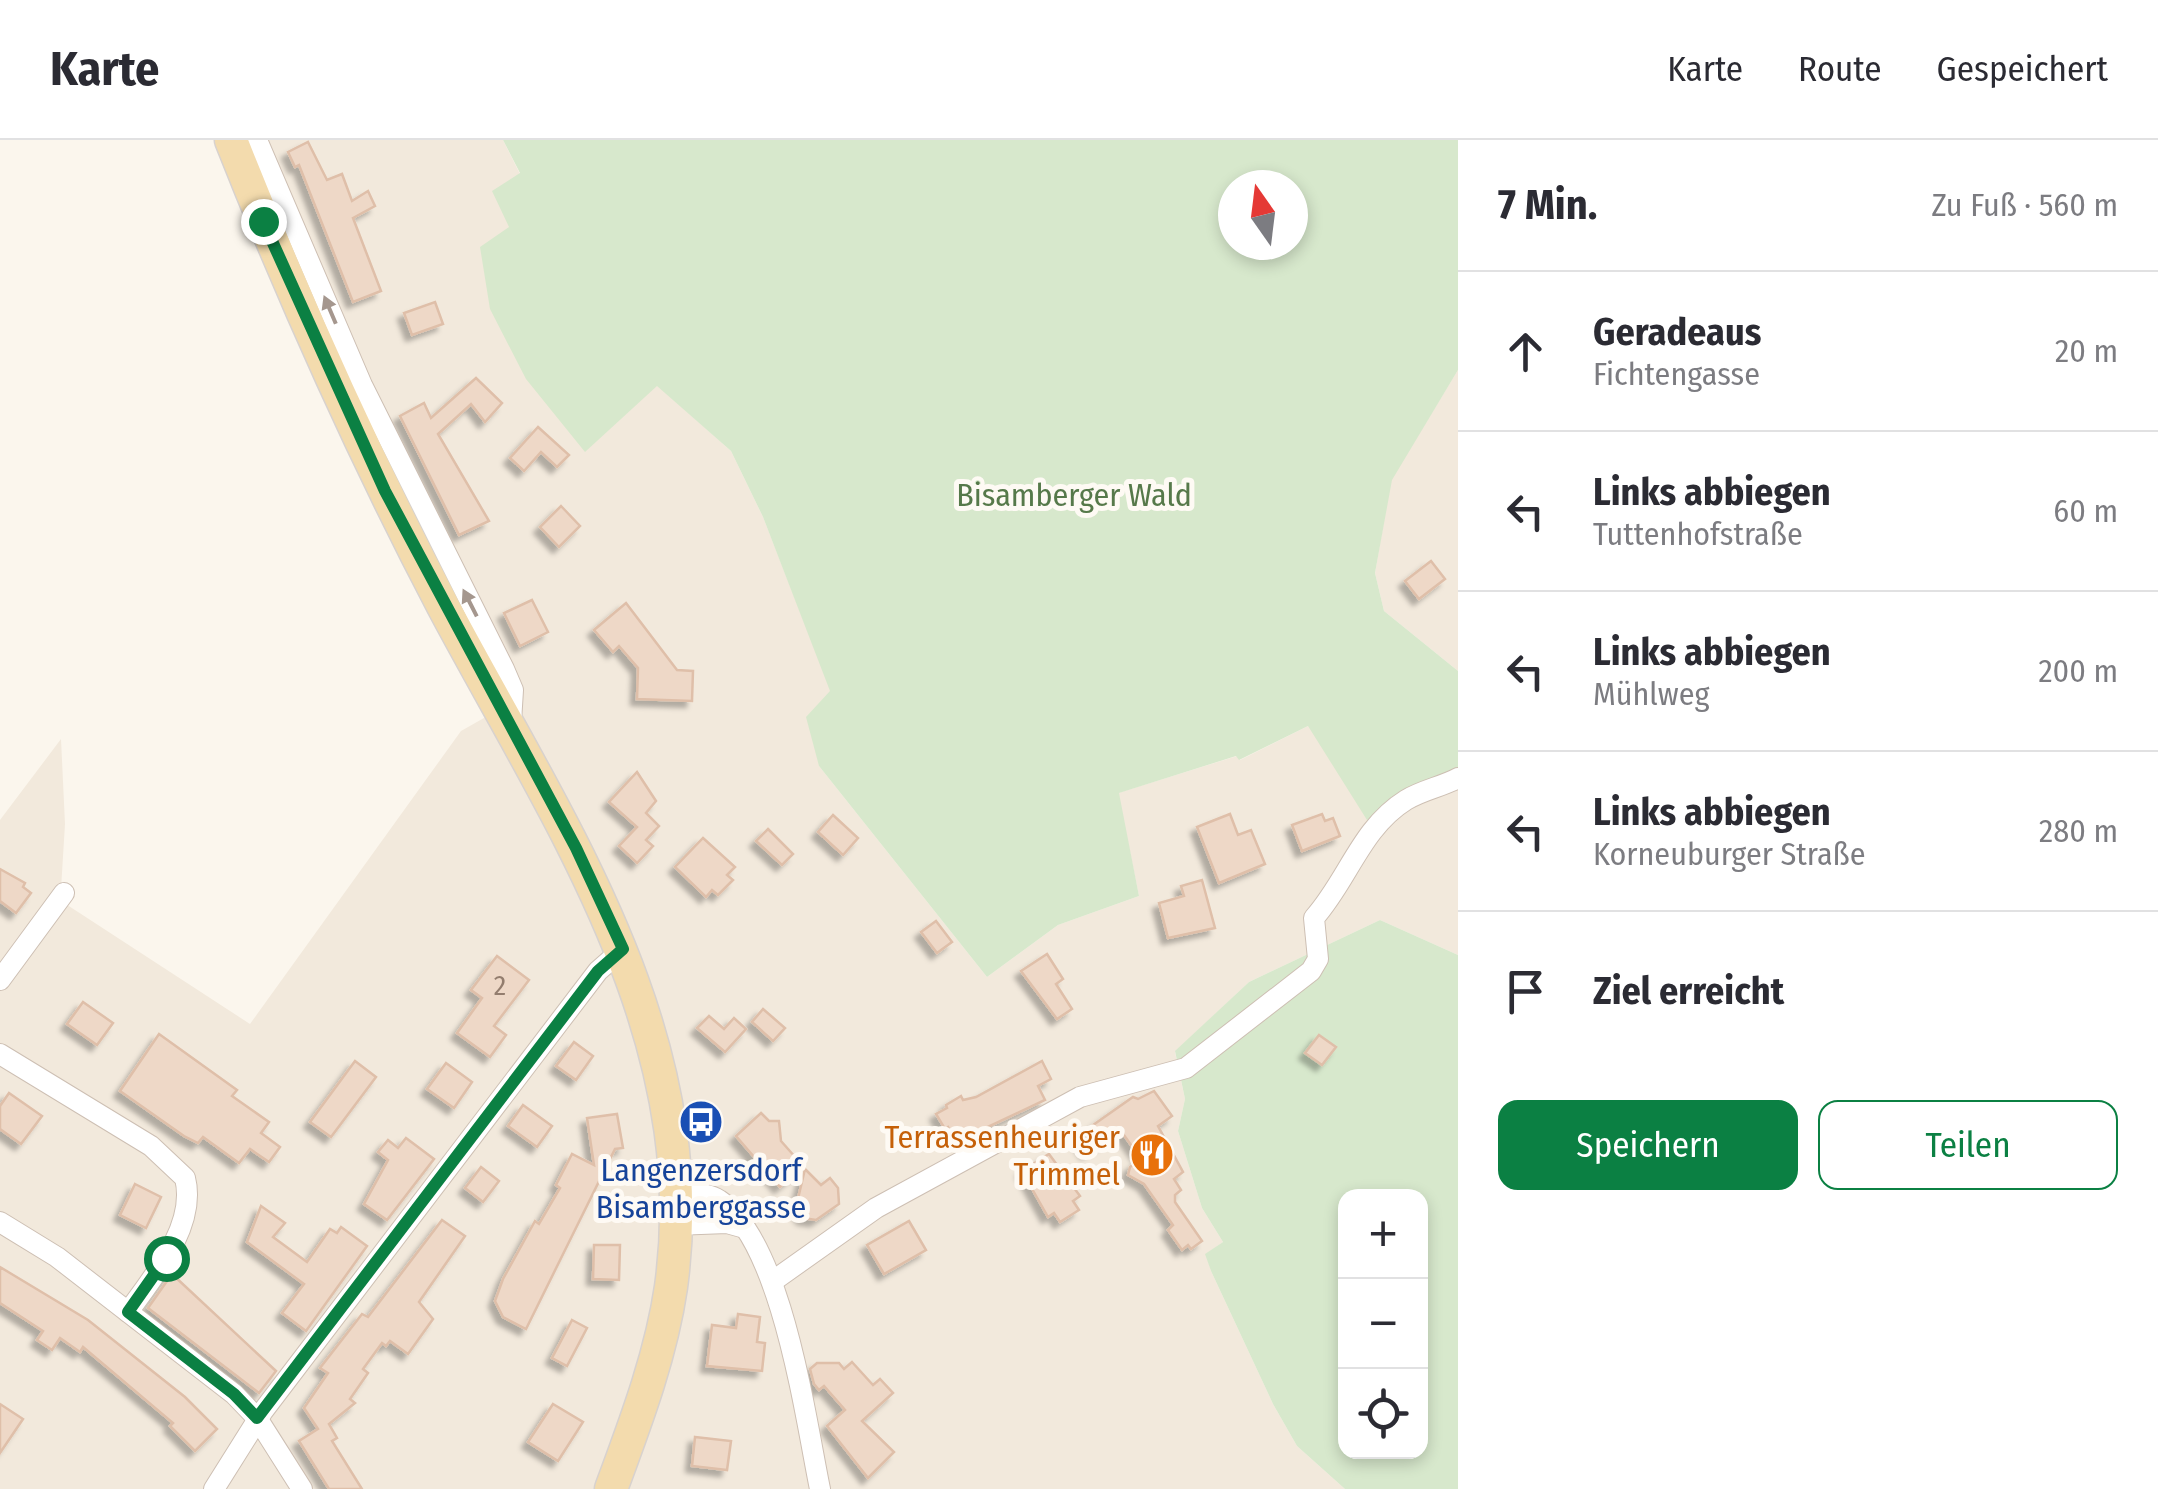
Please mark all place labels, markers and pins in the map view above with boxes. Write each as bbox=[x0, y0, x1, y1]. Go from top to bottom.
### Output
bus stop icon: Langenzersdorf Bisamberggasse bbox=[678, 1099, 724, 1145]
place label: Terrassenheuriger Trimmel bbox=[885, 1118, 1120, 1193]
restaurant icon: Terrassenheuriger Trimmel bbox=[1129, 1132, 1175, 1178]
place label: Langenzersdorf Bisamberggasse bbox=[596, 1151, 806, 1226]

